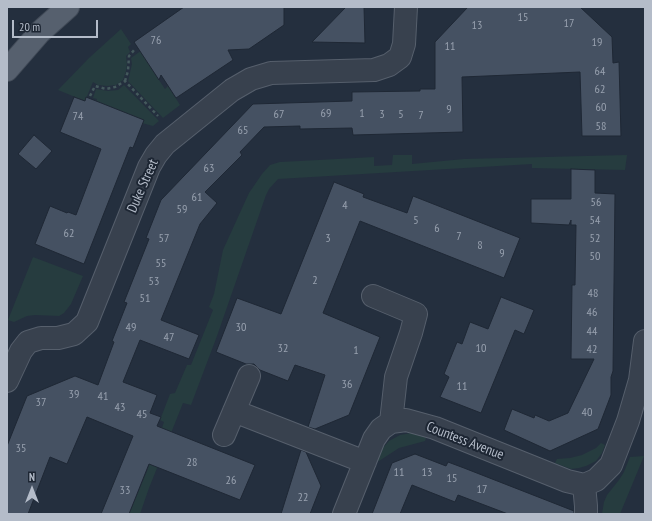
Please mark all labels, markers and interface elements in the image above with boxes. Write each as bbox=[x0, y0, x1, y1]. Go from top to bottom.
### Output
house number: 15 bbox=[518, 11, 528, 25]
scale bar bbox=[14, 12, 100, 38]
house number: 17 bbox=[564, 17, 574, 31]
text: 20 m bbox=[19, 19, 40, 34]
house number: 13 bbox=[472, 19, 482, 33]
house number: 76 bbox=[151, 34, 161, 48]
house number: 19 bbox=[592, 36, 602, 50]
house number: 11 bbox=[445, 40, 455, 54]
house number: 64 bbox=[595, 65, 605, 79]
house number: 62 bbox=[595, 83, 605, 97]
house number: 60 bbox=[596, 101, 606, 115]
house number: 9 bbox=[446, 103, 452, 117]
house number: 69 bbox=[321, 107, 331, 121]
house number: 1 bbox=[359, 107, 365, 121]
house number: 67 bbox=[274, 108, 284, 122]
house number: 3 bbox=[379, 108, 385, 122]
house number: 5 bbox=[398, 108, 404, 122]
house number: 7 bbox=[418, 109, 424, 123]
house number: 74 bbox=[73, 110, 83, 124]
house number: 58 bbox=[596, 120, 606, 134]
house number: 65 bbox=[238, 124, 248, 138]
street label: Duke Street bbox=[124, 157, 162, 215]
house number: 63 bbox=[204, 162, 214, 176]
house number: 61 bbox=[192, 191, 202, 205]
house number: 56 bbox=[591, 196, 601, 210]
house number: 4 bbox=[342, 199, 348, 213]
house number: 59 bbox=[177, 203, 187, 217]
house number: 5 bbox=[413, 214, 419, 228]
house number: 54 bbox=[590, 214, 600, 228]
house number: 6 bbox=[434, 222, 440, 236]
house number: 62 bbox=[64, 227, 74, 241]
house number: 7 bbox=[456, 230, 462, 244]
house number: 57 bbox=[159, 232, 169, 246]
house number: 3 bbox=[325, 232, 331, 246]
house number: 52 bbox=[590, 232, 600, 246]
house number: 8 bbox=[477, 239, 483, 253]
house number: 9 bbox=[499, 247, 505, 261]
house number: 50 bbox=[590, 250, 600, 264]
house number: 55 bbox=[156, 257, 166, 271]
house number: 2 bbox=[312, 274, 318, 288]
house number: 53 bbox=[149, 275, 159, 289]
house number: 48 bbox=[588, 287, 598, 301]
house number: 51 bbox=[140, 292, 150, 306]
house number: 46 bbox=[587, 306, 597, 320]
house number: 49 bbox=[126, 321, 136, 335]
house number: 30 bbox=[236, 321, 246, 335]
house number: 44 bbox=[587, 325, 597, 339]
house number: 47 bbox=[164, 331, 174, 345]
house number: 32 bbox=[278, 342, 288, 356]
house number: 10 bbox=[476, 342, 486, 356]
house number: 42 bbox=[587, 343, 597, 357]
house number: 1 bbox=[353, 344, 359, 358]
house number: 36 bbox=[342, 378, 352, 392]
house number: 11 bbox=[457, 380, 467, 394]
house number: 39 bbox=[69, 388, 79, 402]
house number: 41 bbox=[98, 390, 108, 404]
house number: 37 bbox=[36, 396, 46, 410]
house number: 43 bbox=[115, 401, 125, 415]
house number: 40 bbox=[582, 406, 592, 420]
house number: 45 bbox=[137, 408, 147, 422]
street label: Countess Avenue bbox=[424, 419, 506, 463]
house number: 35 bbox=[16, 442, 26, 456]
house number: 28 bbox=[187, 456, 197, 470]
house number: 11 bbox=[394, 466, 404, 480]
house number: 13 bbox=[422, 466, 432, 480]
north arrow bbox=[12, 469, 52, 509]
text: N bbox=[29, 470, 35, 484]
house number: 15 bbox=[447, 472, 457, 486]
house number: 26 bbox=[226, 474, 236, 488]
house number: 17 bbox=[477, 483, 487, 497]
house number: 33 bbox=[120, 484, 130, 498]
house number: 22 bbox=[298, 491, 308, 505]

